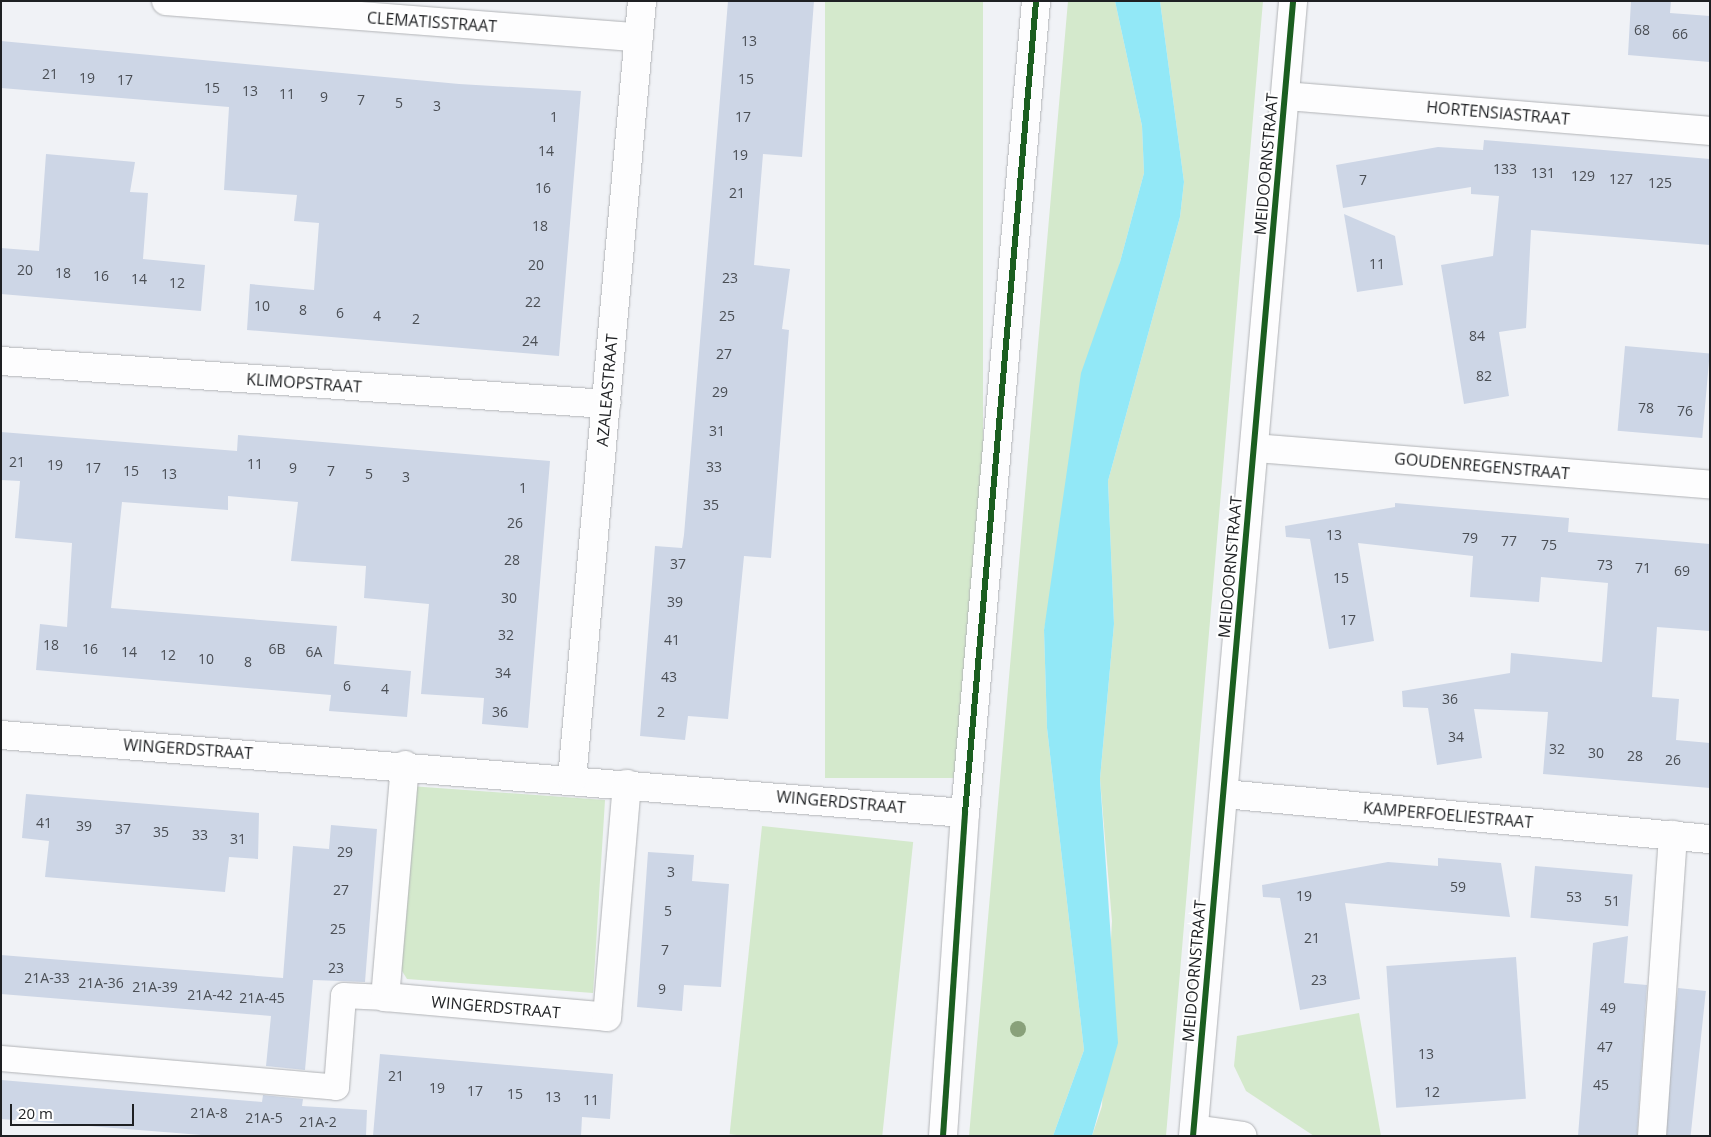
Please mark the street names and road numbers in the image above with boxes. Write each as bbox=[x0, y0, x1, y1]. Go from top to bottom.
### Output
street label: CLEMATISSTRAAT bbox=[366, 8, 498, 36]
street label: MEIDOORNSTRAAT bbox=[1250, 92, 1282, 236]
street label: HORTENSIASTRAAT bbox=[1426, 97, 1570, 129]
street label: AZALEASTRAAT bbox=[593, 333, 621, 447]
street label: KLIMOPSTRAAT bbox=[246, 369, 362, 397]
street label: GOUDENREGENSTRAAT bbox=[1393, 449, 1571, 483]
street label: MEIDOORNSTRAAT bbox=[1214, 495, 1246, 639]
street label: WINGERDSTRAAT bbox=[123, 735, 253, 763]
street label: WINGERDSTRAAT bbox=[776, 787, 906, 817]
street label: KAMPERFOELIESTRAAT bbox=[1362, 798, 1534, 832]
street label: MEIDOORNSTRAAT bbox=[1178, 899, 1210, 1043]
street label: WINGERDSTRAAT bbox=[431, 992, 561, 1022]

